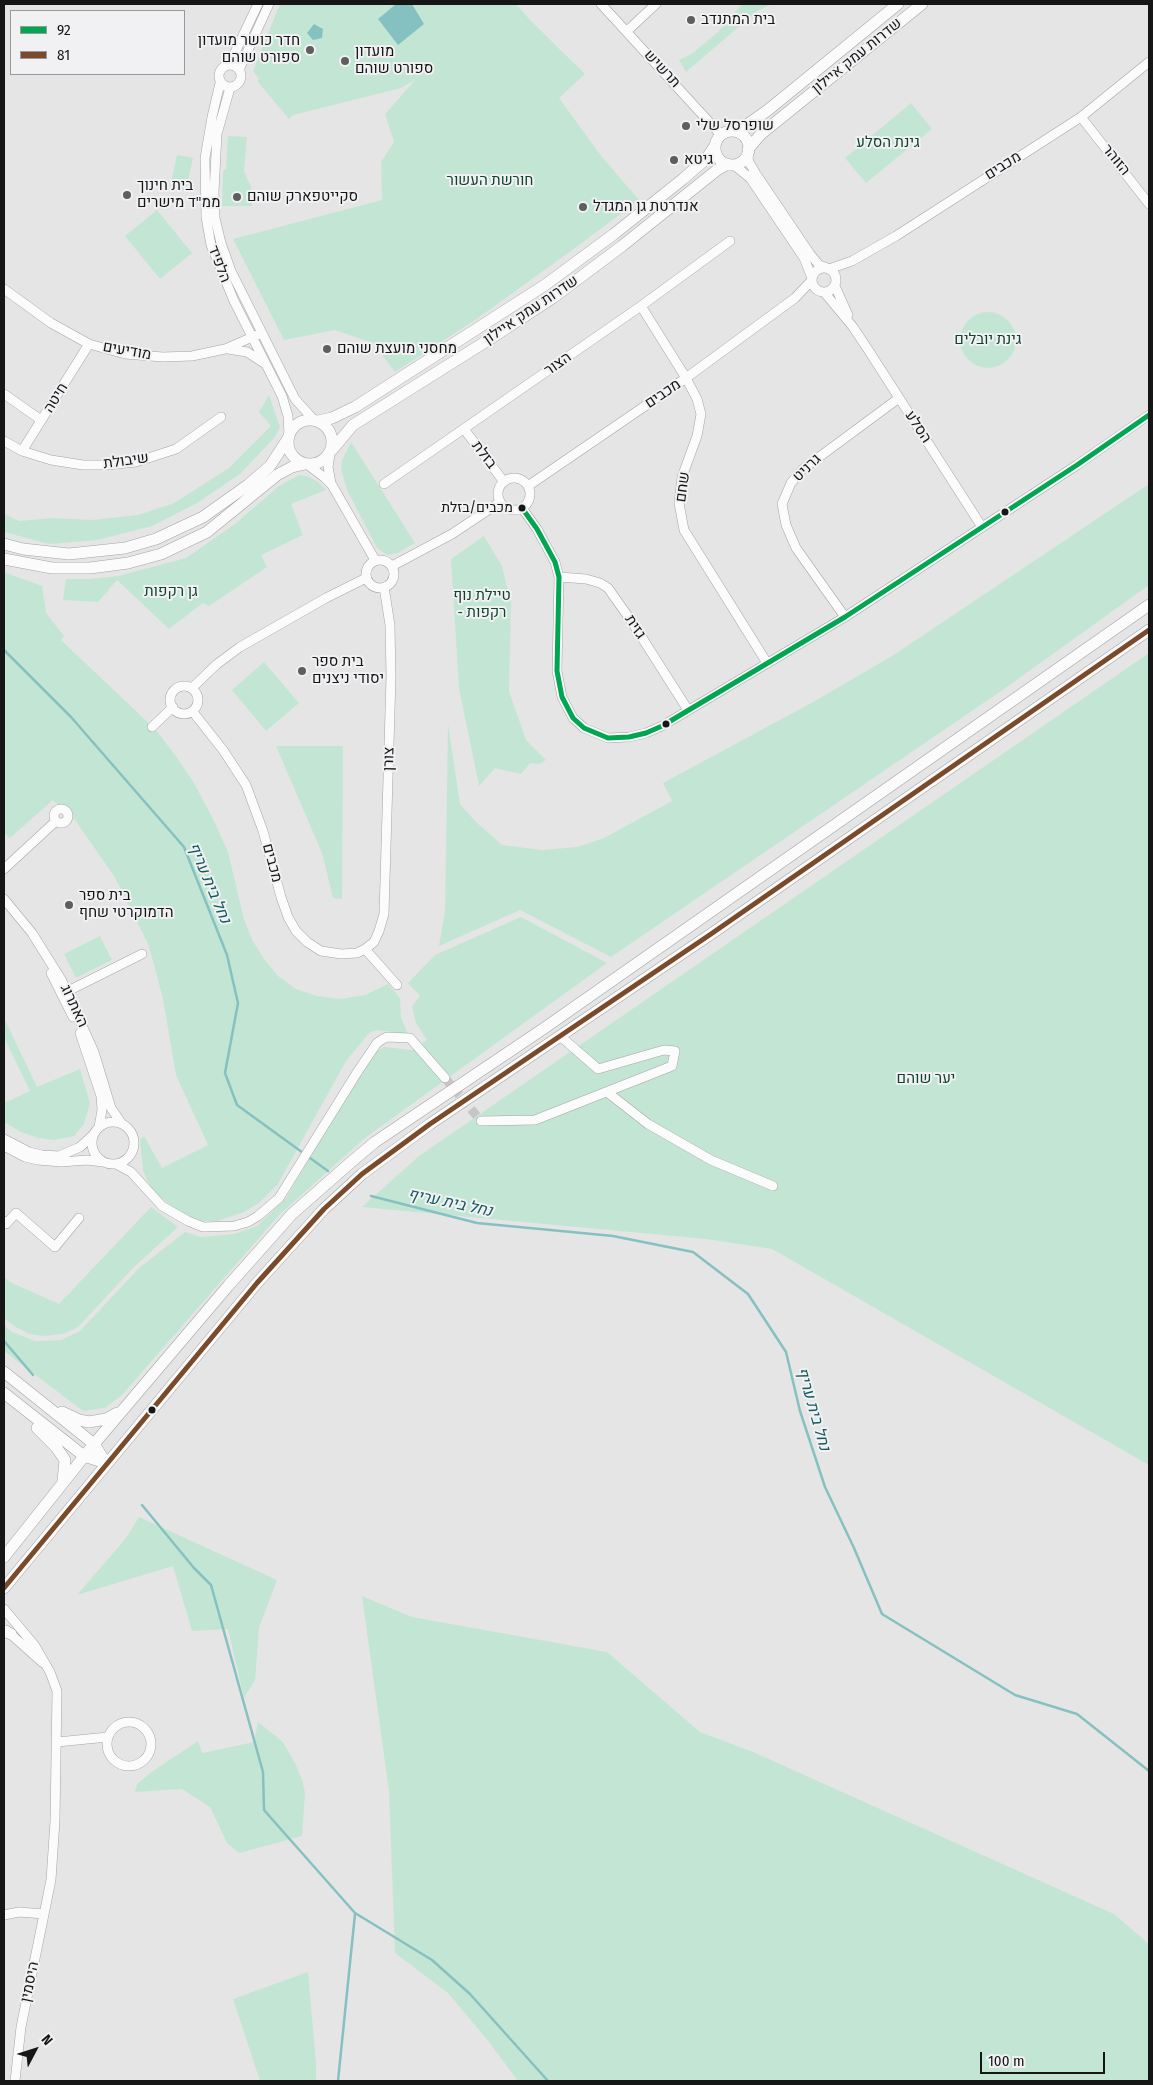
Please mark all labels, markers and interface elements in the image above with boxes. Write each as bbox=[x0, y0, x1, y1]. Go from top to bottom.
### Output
legend bbox=[10, 10, 185, 75]
place label: בית המתנדב bbox=[701, 11, 775, 29]
marker: בית המתנדב bbox=[685, 14, 697, 26]
street label: שדרות עמק איילון bbox=[808, 14, 906, 98]
text: 92 bbox=[57, 21, 71, 39]
place label: חדר כושר מועדון ספורט שוהם bbox=[198, 32, 300, 67]
place label: מועדון ספורט שוהם bbox=[355, 43, 433, 78]
marker: חדר כושר מועדון ספורט שוהם bbox=[304, 44, 316, 56]
text: 81 bbox=[57, 46, 70, 64]
street label: תרשיש bbox=[640, 46, 684, 92]
marker: מועדון ספורט שוהם bbox=[339, 55, 351, 67]
place label: שופרסל שלי bbox=[696, 117, 774, 135]
marker: שופרסל שלי bbox=[680, 120, 692, 132]
park label: גינת הסלע bbox=[856, 134, 920, 152]
street label: הזוהר bbox=[1098, 141, 1134, 179]
street label: מכבים bbox=[981, 148, 1025, 184]
place label: גיטא bbox=[684, 151, 713, 169]
marker: גיטא bbox=[668, 154, 680, 166]
park label: חורשת העשור bbox=[447, 172, 533, 190]
place label: בית חינוך ממ"ד מישרים bbox=[137, 177, 220, 212]
place label: סקייטפארק שוהם bbox=[247, 188, 358, 206]
marker: בית חינוך ממ"ד מישרים bbox=[121, 189, 133, 201]
marker: סקייטפארק שוהם bbox=[231, 191, 243, 203]
place label: אנדרטת גן המגדל bbox=[593, 198, 699, 216]
marker: אנדרטת גן המגדל bbox=[577, 201, 589, 213]
street label: הלפיד bbox=[204, 243, 234, 285]
street label: שדרות עמק איילון bbox=[480, 272, 582, 348]
park label: גינת יובלים bbox=[954, 331, 1022, 349]
street label: מודיעים bbox=[101, 338, 153, 364]
place label: מחסני מועצת שוהם bbox=[337, 340, 457, 358]
marker: מחסני מועצת שוהם bbox=[321, 343, 333, 355]
street label: הצור bbox=[541, 348, 575, 380]
street label: מכבים bbox=[642, 375, 684, 413]
street label: חיטה bbox=[40, 380, 72, 416]
street label: הסלע bbox=[901, 408, 935, 446]
street label: בזלת bbox=[468, 437, 500, 473]
street label: שיבולת bbox=[102, 449, 150, 473]
street label: גרניט bbox=[789, 450, 825, 486]
street label: שחם bbox=[672, 471, 694, 503]
place label: מכבים/בזלת bbox=[441, 500, 513, 516]
marker: מכבים/בזלת bbox=[517, 503, 527, 513]
unlabelled marker bbox=[1000, 507, 1010, 517]
park label: גן רקפות bbox=[144, 583, 198, 601]
park label: טיילת נוף - רקפות bbox=[453, 587, 511, 622]
street label: גזית bbox=[621, 612, 649, 642]
place label: בית ספר יסודי ניצנים bbox=[312, 653, 384, 688]
marker: בית ספר יסודי ניצנים bbox=[296, 665, 308, 677]
unlabelled marker bbox=[661, 719, 671, 729]
street label: צורן bbox=[380, 747, 398, 771]
water label: נחל בית עריף bbox=[183, 840, 235, 926]
street label: מכבים bbox=[258, 842, 286, 884]
place label: בית ספר הדמוקרטי שחף bbox=[79, 887, 173, 922]
marker: בית ספר הדמוקרטי שחף bbox=[63, 899, 75, 911]
street label: האתרוג bbox=[56, 982, 92, 1030]
park label: יער שוהם bbox=[897, 1070, 955, 1088]
water label: נחל בית עריף bbox=[406, 1185, 494, 1221]
water label: נחל בית עריף bbox=[792, 1365, 834, 1453]
unlabelled marker bbox=[147, 1405, 157, 1415]
street label: היסמין bbox=[17, 1960, 43, 2004]
north arrow bbox=[10, 2025, 60, 2075]
text: N bbox=[38, 2031, 56, 2049]
scale bar bbox=[983, 2042, 1108, 2074]
text: 100 m bbox=[988, 2052, 1025, 2070]

